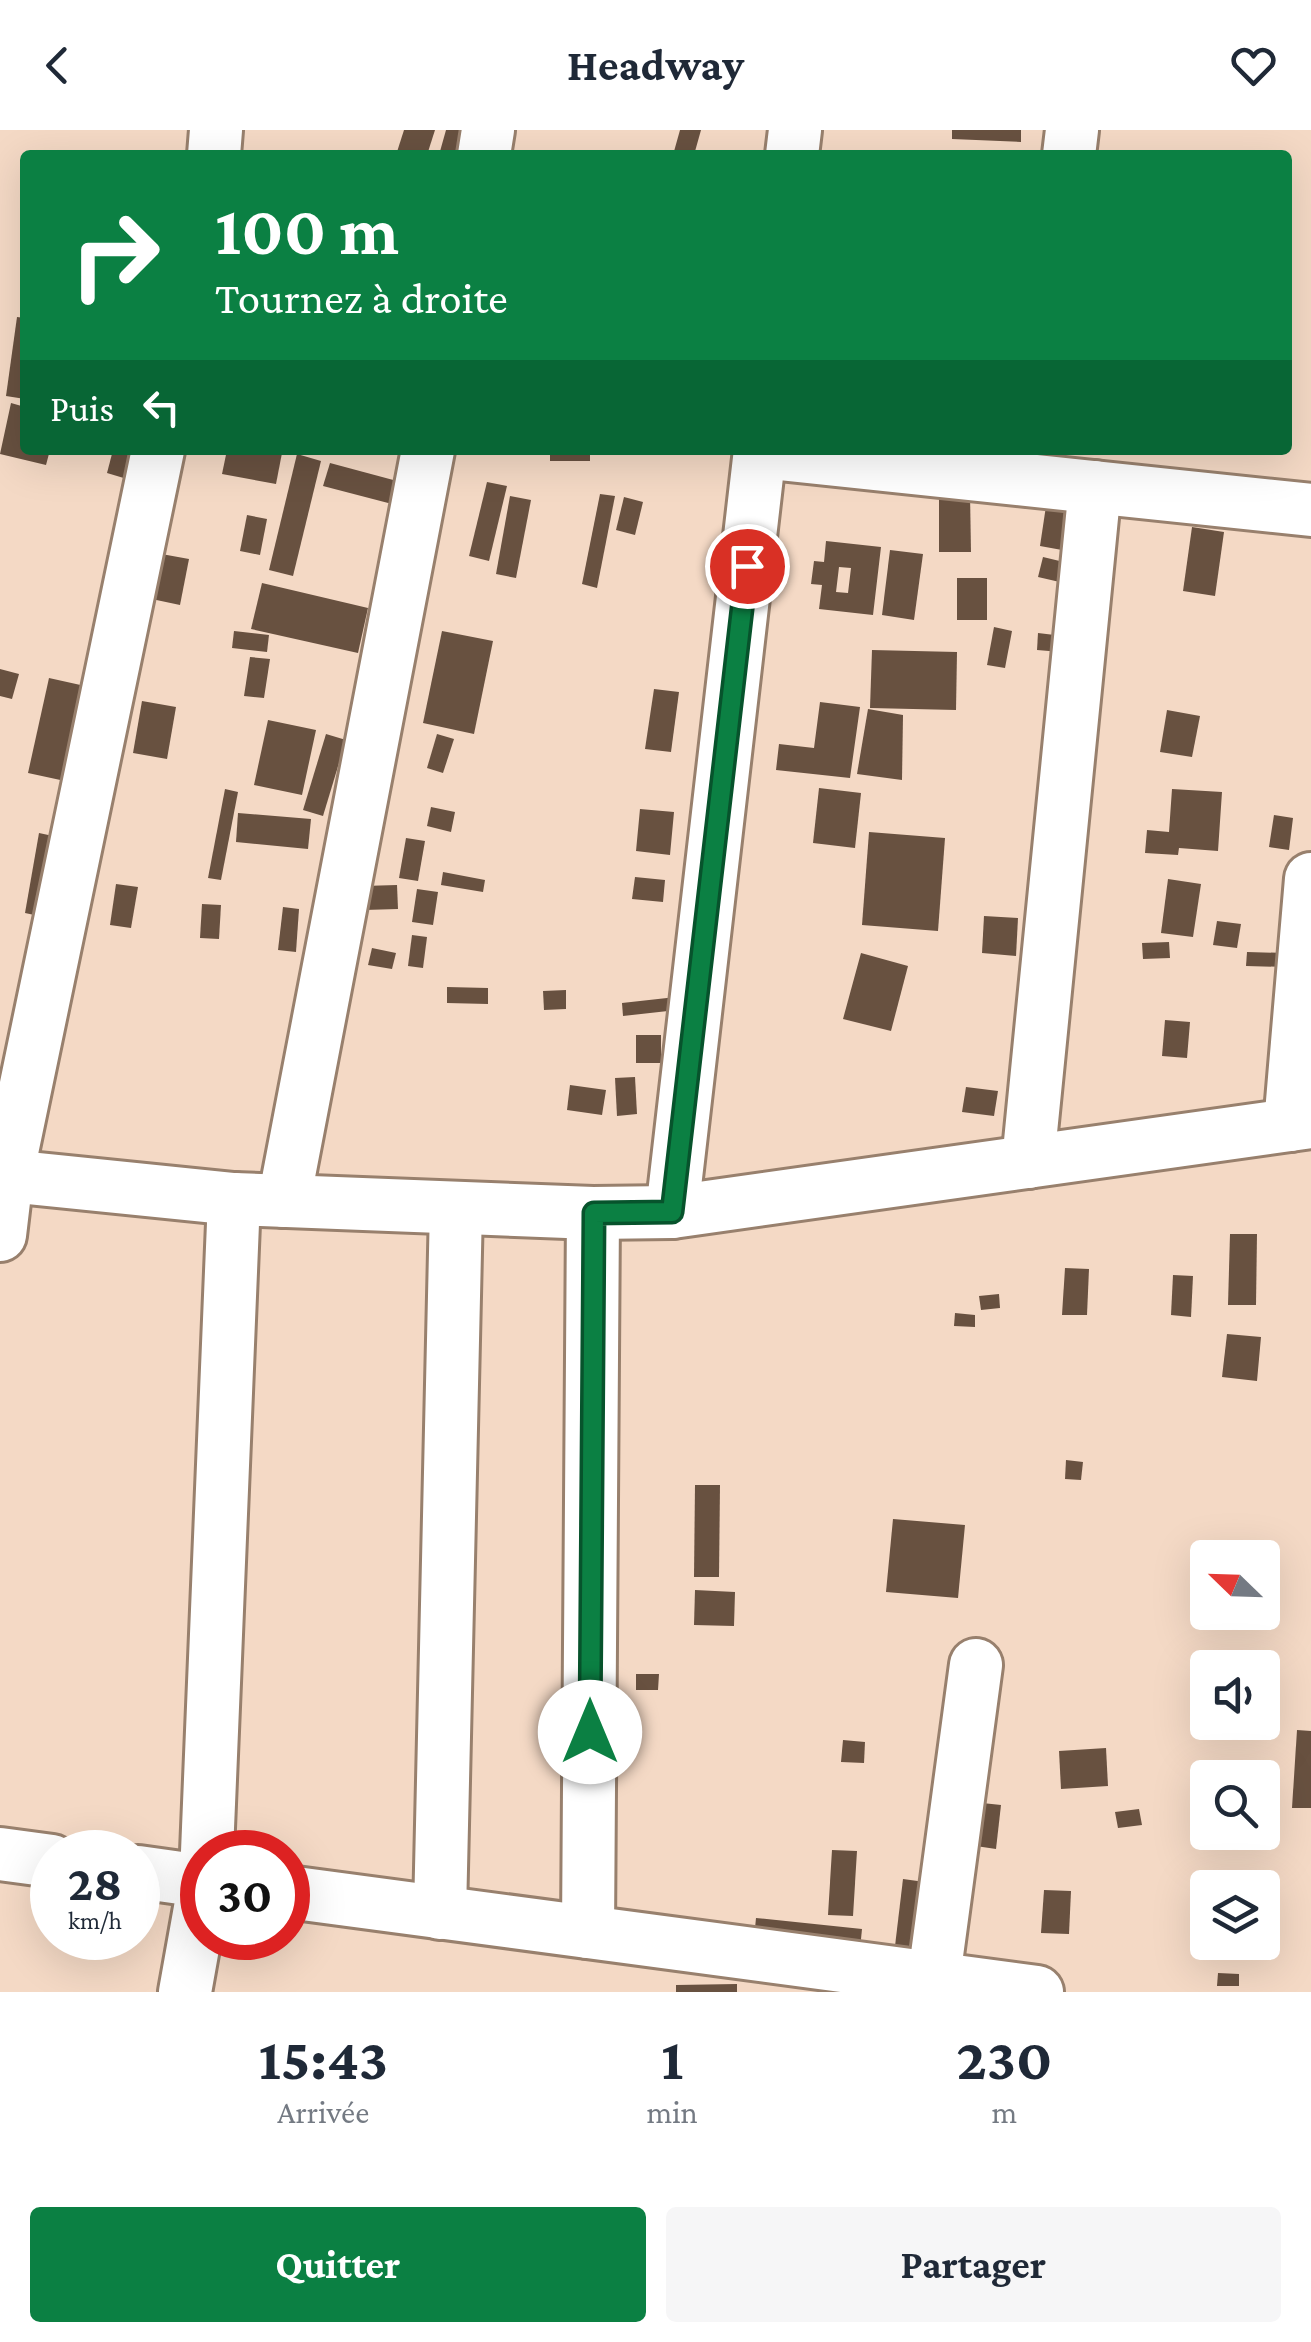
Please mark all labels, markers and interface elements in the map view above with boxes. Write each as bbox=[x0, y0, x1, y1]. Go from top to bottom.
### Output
icon: back bbox=[30, 38, 85, 93]
icon: heart bbox=[1226, 38, 1281, 93]
text: Headway bbox=[567, 40, 744, 90]
icon: right bbox=[50, 190, 180, 320]
text: 100 m bbox=[215, 191, 399, 269]
text: Tournez à droite bbox=[215, 273, 508, 323]
icon: left bbox=[134, 380, 189, 435]
text: Puis bbox=[50, 387, 114, 429]
pin bbox=[705, 524, 790, 609]
icon: arrive bbox=[720, 539, 775, 594]
north arrow bbox=[1190, 1540, 1280, 1630]
map controls bbox=[1190, 1540, 1280, 1960]
button: sound bbox=[1190, 1650, 1280, 1740]
position arrow bbox=[538, 1680, 642, 1784]
button: search bbox=[1190, 1760, 1280, 1850]
speed limit sign: 30 bbox=[180, 1830, 310, 1960]
text: 28 bbox=[68, 1855, 122, 1911]
button: layers bbox=[1190, 1870, 1280, 1960]
text: km/h bbox=[68, 1907, 122, 1934]
text: 15:43 bbox=[258, 2025, 388, 2092]
text: 1 bbox=[661, 2025, 683, 2092]
text: 230 bbox=[956, 2025, 1053, 2092]
text: Arrivée bbox=[277, 2094, 369, 2130]
text: min bbox=[646, 2094, 698, 2130]
text: m bbox=[992, 2094, 1017, 2130]
button: Quitter bbox=[30, 2207, 646, 2322]
button: Partager bbox=[666, 2207, 1281, 2322]

